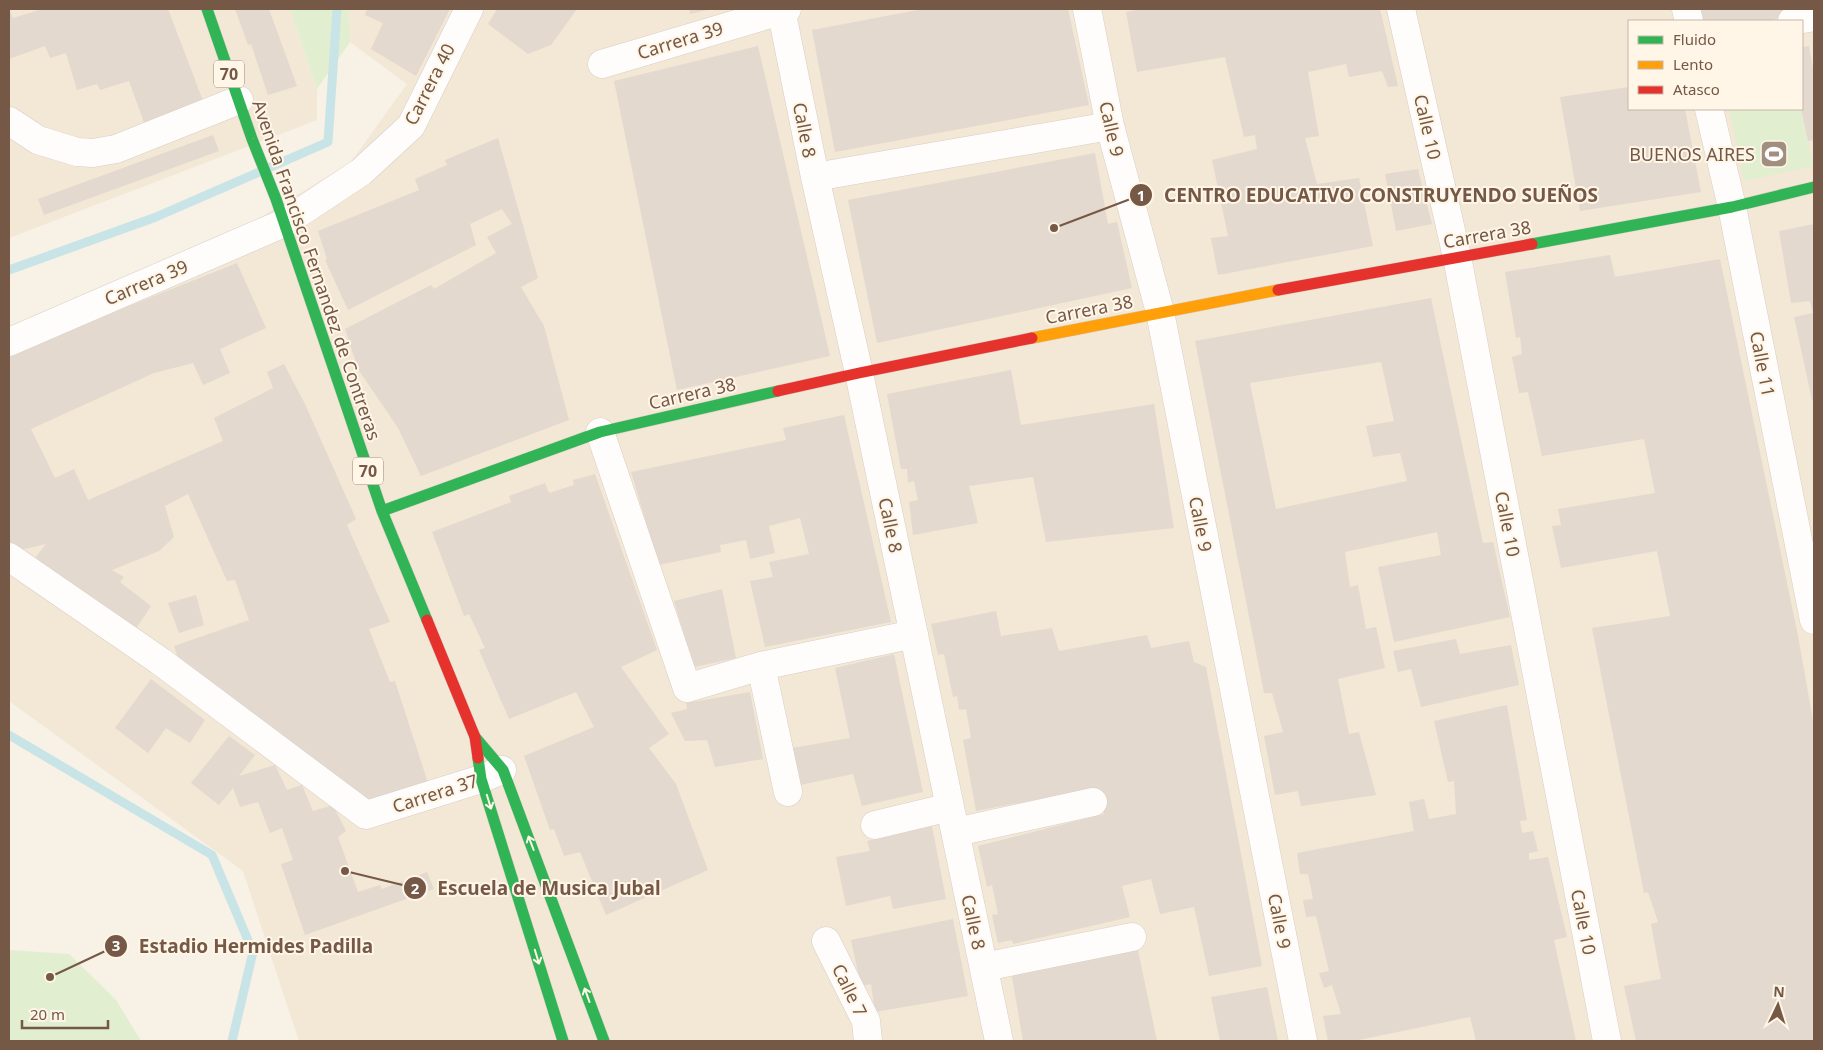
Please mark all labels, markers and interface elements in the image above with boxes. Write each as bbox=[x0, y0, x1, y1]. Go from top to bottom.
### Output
street label: Carrera 39 bbox=[634, 16, 726, 64]
legend bbox=[1628, 20, 1803, 110]
text: Fluido bbox=[1673, 29, 1716, 49]
street label: Carrera 40 bbox=[398, 39, 460, 129]
text: Lento bbox=[1673, 54, 1713, 74]
road number: 70 bbox=[214, 61, 244, 88]
text: Atasco bbox=[1673, 79, 1720, 99]
street label: Calle 10 bbox=[1409, 92, 1447, 162]
street label: Avenida Francisco Fernandez de Contreras bbox=[247, 97, 387, 443]
street label: Calle 9 bbox=[1094, 99, 1130, 159]
street label: Calle 8 bbox=[788, 100, 822, 160]
sports icon: BUENOS AIRES bbox=[1759, 139, 1789, 169]
place label: BUENOS AIRES bbox=[1629, 142, 1755, 166]
callout: CENTRO EDUCATIVO CONSTRUYENDO SUEÑOS bbox=[1129, 178, 1608, 212]
text: CENTRO EDUCATIVO CONSTRUYENDO SUEÑOS bbox=[1164, 182, 1598, 208]
text: 1 bbox=[1137, 185, 1145, 205]
street label: Carrera 38 bbox=[1441, 214, 1533, 254]
street label: Carrera 39 bbox=[101, 254, 191, 310]
street label: Carrera 38 bbox=[1043, 289, 1135, 329]
street label: Calle 11 bbox=[1745, 329, 1781, 399]
street label: Carrera 38 bbox=[646, 371, 738, 415]
road number: 70 bbox=[353, 458, 383, 484]
street label: Calle 10 bbox=[1490, 489, 1526, 559]
street label: Calle 9 bbox=[1184, 494, 1218, 554]
street label: Calle 8 bbox=[873, 495, 909, 555]
street label: Carrera 37 bbox=[389, 768, 481, 818]
one-way arrow bbox=[484, 794, 494, 810]
one-way arrow bbox=[525, 836, 535, 851]
callout: Escuela de Musica Jubal bbox=[402, 871, 671, 905]
text: Escuela de Musica Jubal bbox=[437, 875, 661, 901]
text: 2 bbox=[411, 878, 420, 898]
street label: Calle 10 bbox=[1566, 887, 1602, 957]
street label: Calle 9 bbox=[1263, 891, 1297, 951]
street label: Calle 8 bbox=[956, 892, 992, 952]
callout: Estadio Hermides Padilla bbox=[104, 929, 383, 963]
text: Estadio Hermides Padilla bbox=[139, 933, 373, 959]
text: 3 bbox=[112, 935, 120, 955]
one-way arrow bbox=[533, 949, 542, 964]
street label: Calle 7 bbox=[827, 960, 873, 1020]
north arrow bbox=[1753, 980, 1803, 1030]
text: N bbox=[1773, 982, 1785, 1001]
one-way arrow bbox=[582, 988, 591, 1004]
scale bar bbox=[22, 998, 109, 1030]
text: 20 m bbox=[30, 1004, 65, 1024]

